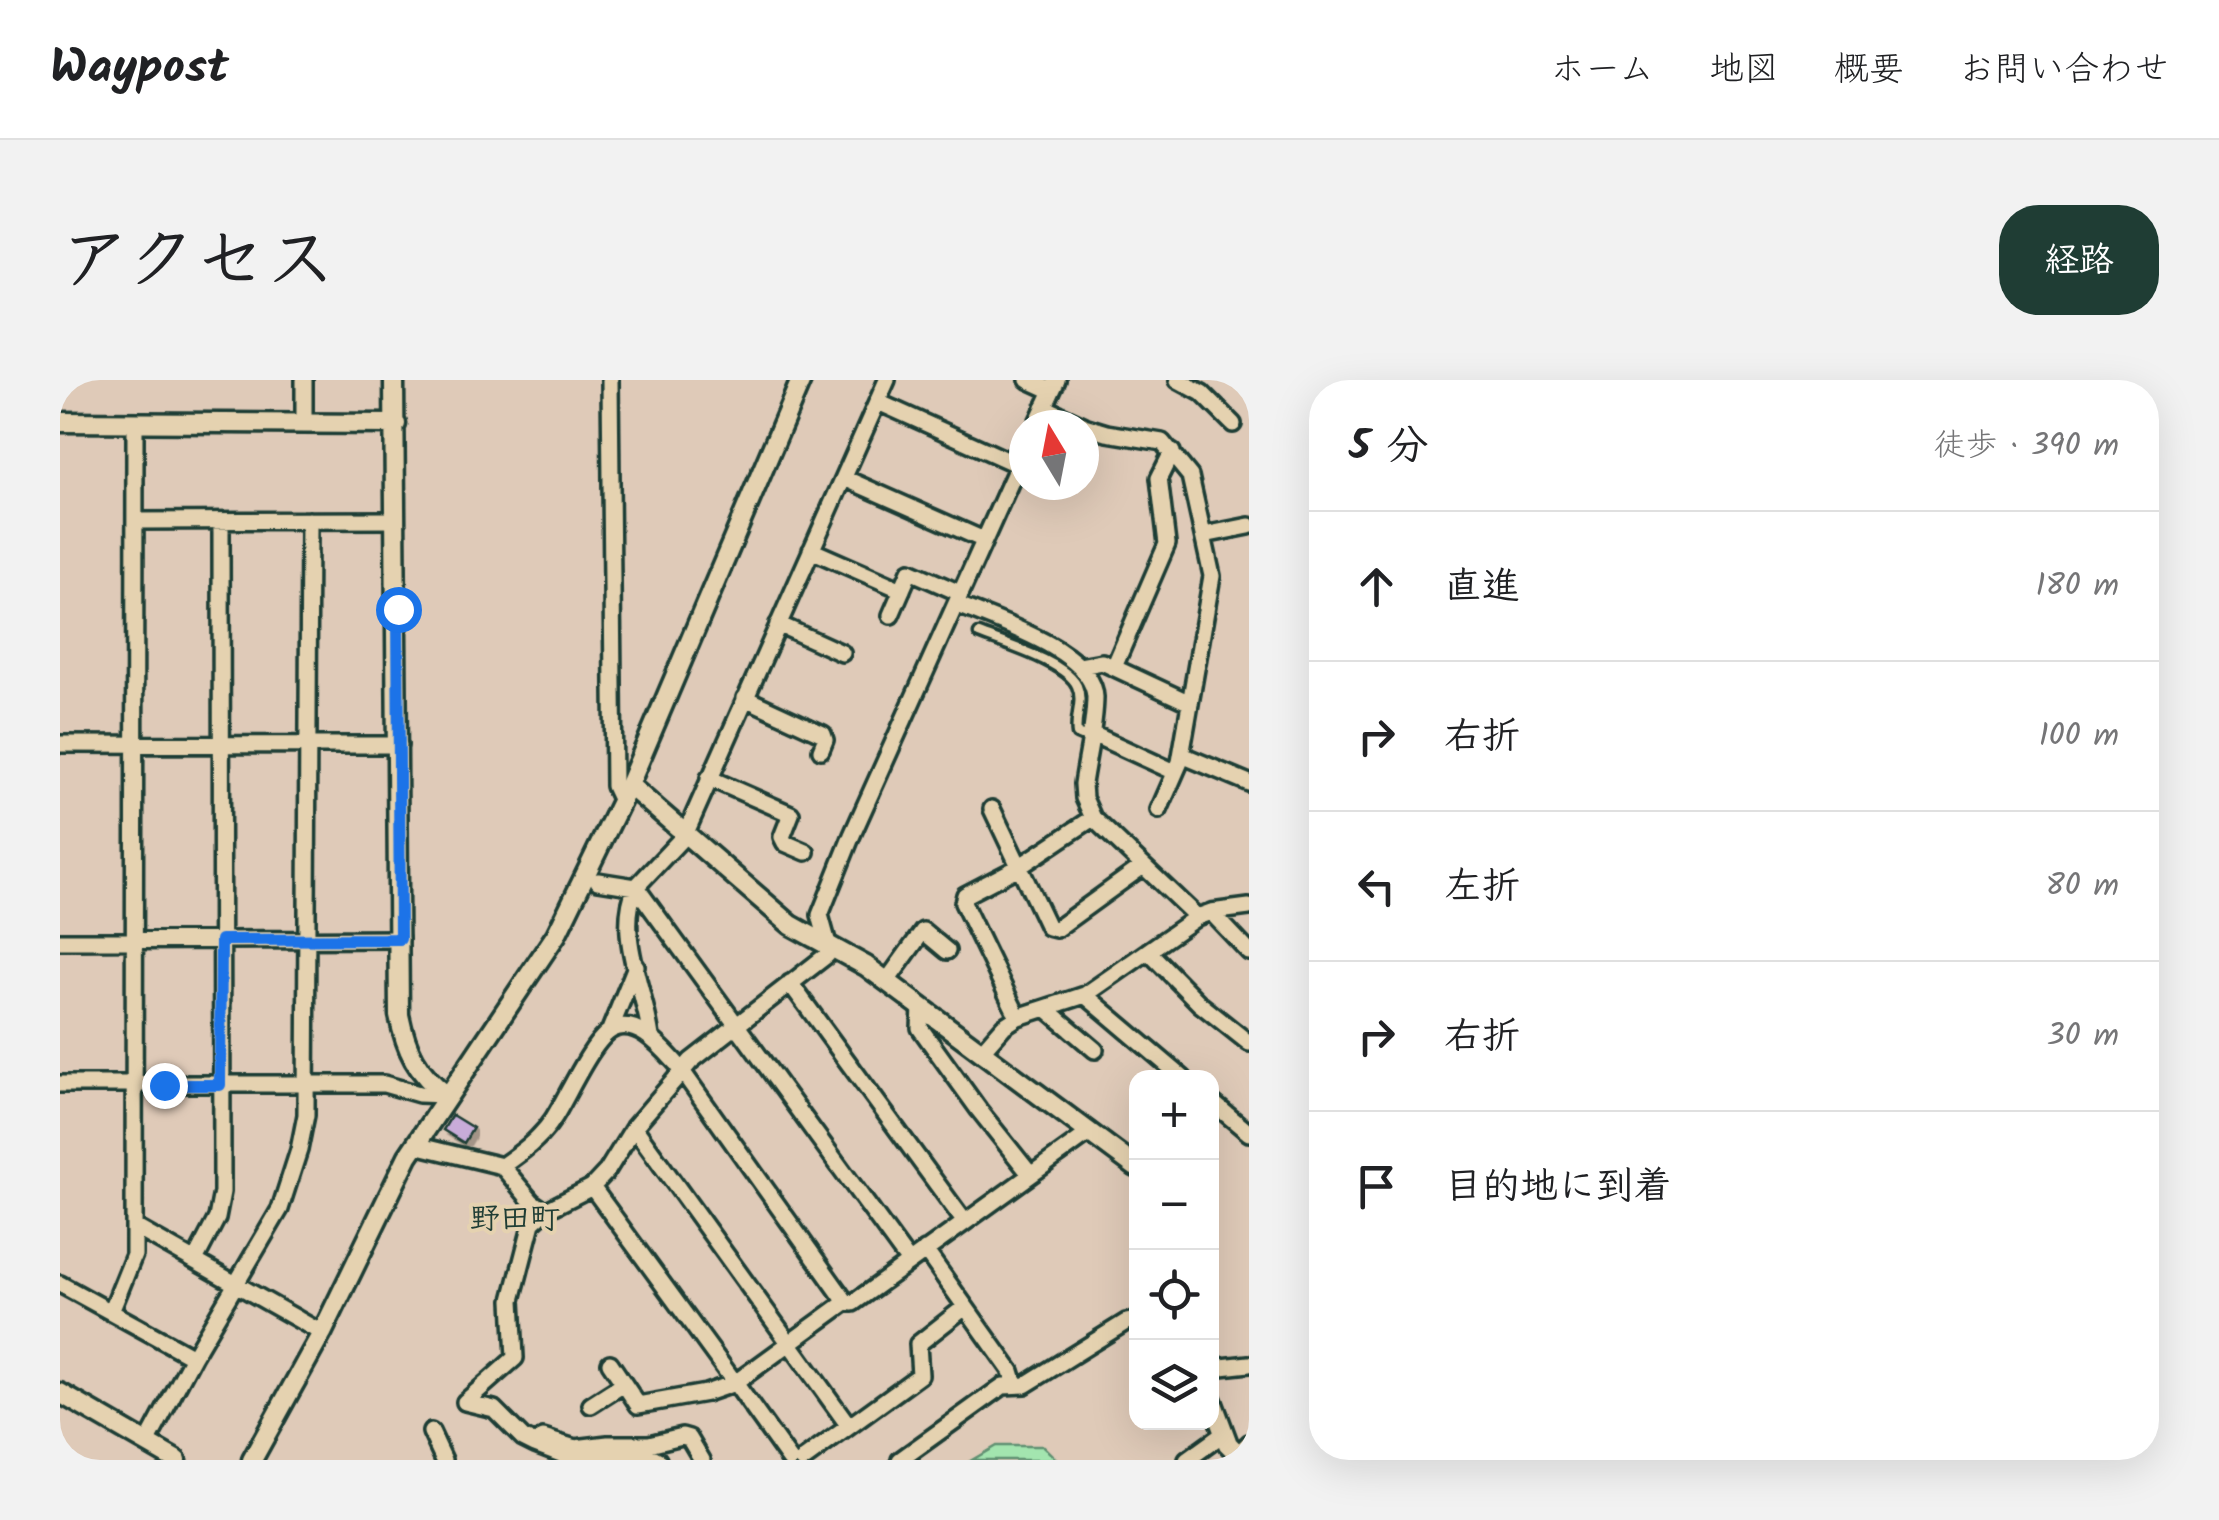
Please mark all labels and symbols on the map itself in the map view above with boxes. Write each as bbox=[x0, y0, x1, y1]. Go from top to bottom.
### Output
north arrow bbox=[1009, 410, 1099, 500]
route start bbox=[376, 587, 422, 633]
route end bbox=[142, 1063, 188, 1109]
district label: 野田町 bbox=[470, 1196, 560, 1244]

